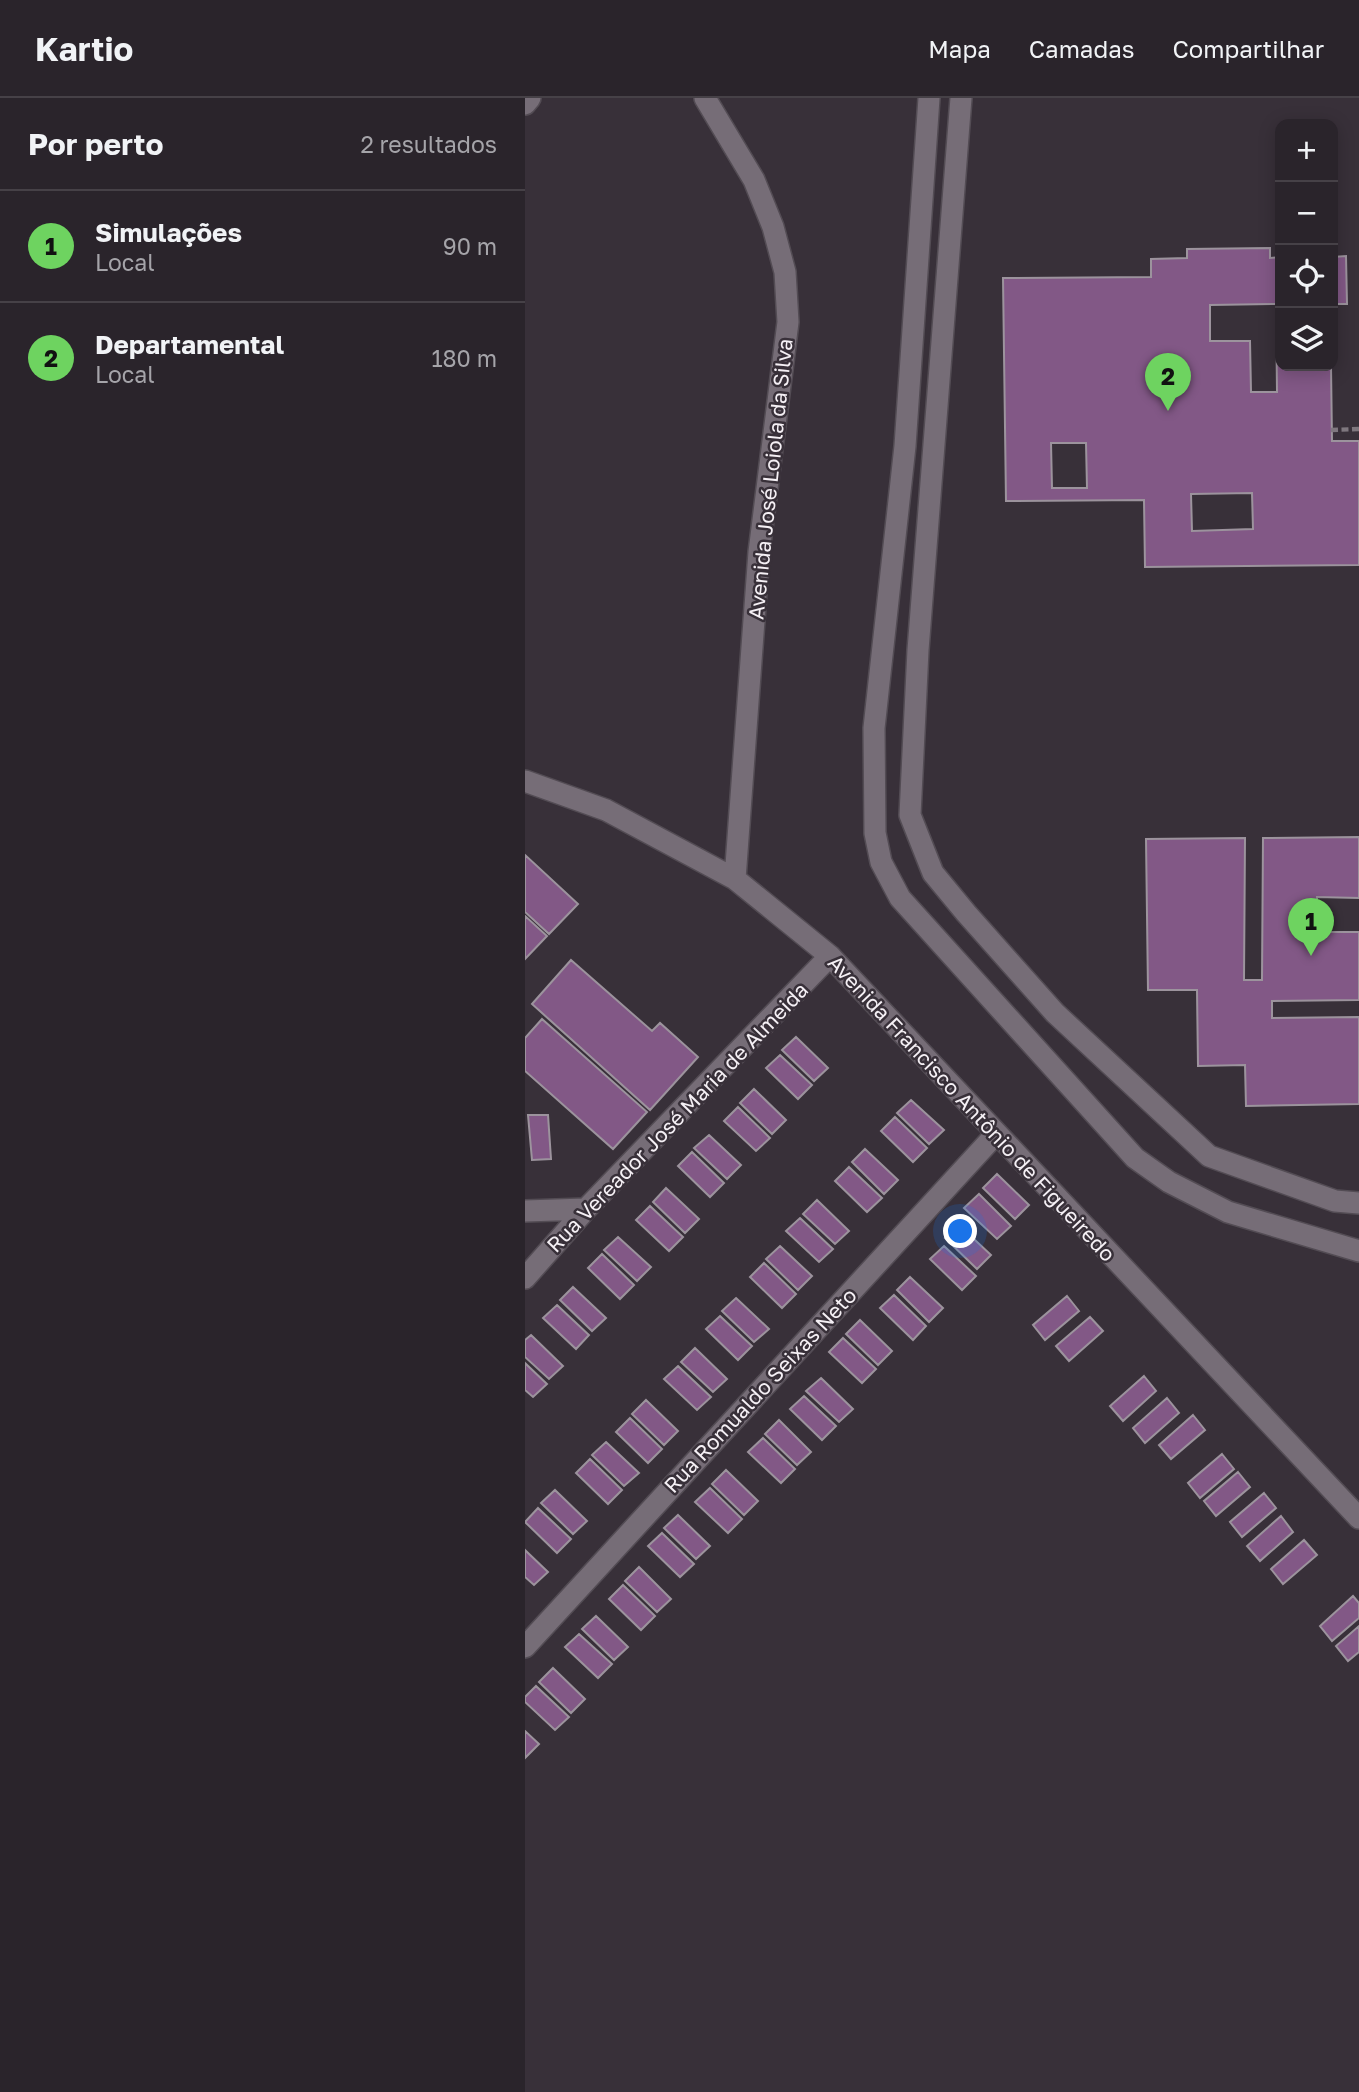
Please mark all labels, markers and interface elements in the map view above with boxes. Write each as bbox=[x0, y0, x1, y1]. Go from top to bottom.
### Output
text: Kartio bbox=[35, 29, 133, 68]
text: Mapa bbox=[928, 34, 991, 63]
text: Camadas bbox=[1029, 34, 1134, 63]
text: Compartilhar bbox=[1172, 34, 1324, 63]
map controls bbox=[1275, 119, 1338, 371]
button: + bbox=[1275, 119, 1338, 182]
text: Por perto bbox=[28, 126, 163, 162]
text: 2 resultados bbox=[360, 130, 497, 158]
button: − bbox=[1275, 182, 1338, 245]
text: Simulações bbox=[95, 217, 242, 248]
text: 1 bbox=[45, 232, 57, 260]
text: 90 m bbox=[443, 232, 497, 260]
button: locate bbox=[1275, 245, 1338, 308]
text: Local bbox=[95, 248, 155, 276]
button: layers bbox=[1275, 308, 1338, 371]
text: Departamental bbox=[95, 329, 284, 360]
street label: Avenida José Loiola da Silva bbox=[742, 337, 798, 621]
text: 2 bbox=[44, 344, 58, 372]
text: 180 m bbox=[431, 344, 497, 372]
pin: 2 bbox=[1145, 353, 1191, 411]
text: Local bbox=[95, 360, 155, 388]
pin: 1 bbox=[1288, 898, 1334, 956]
street label: Avenida Francisco Antônio de Figueiredo bbox=[823, 949, 1121, 1267]
street label: Rua Vereador José Maria de Almeida bbox=[541, 977, 813, 1257]
your location bbox=[943, 1214, 977, 1248]
street label: Rua Romualdo Seixas Neto bbox=[658, 1282, 862, 1498]

